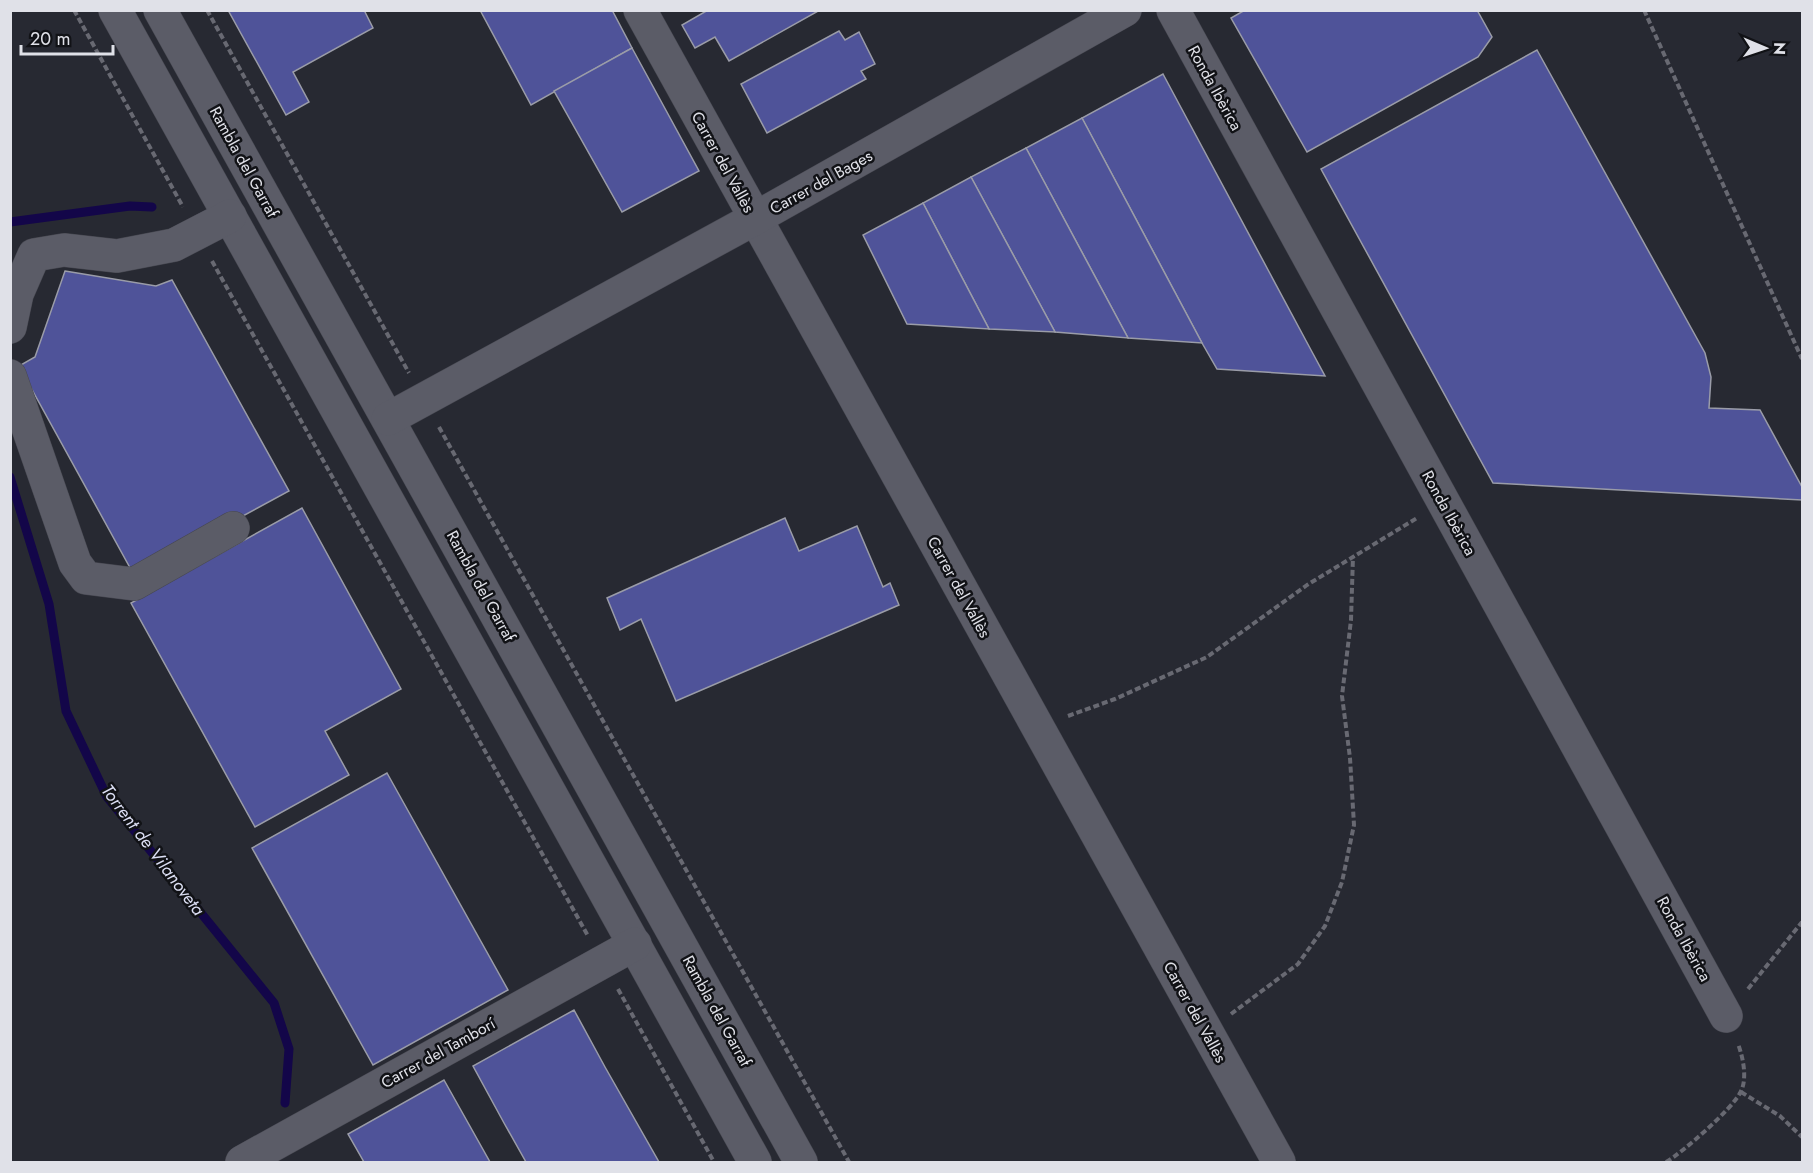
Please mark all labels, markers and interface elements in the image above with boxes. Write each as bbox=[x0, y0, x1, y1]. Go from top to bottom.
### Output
scale bar bbox=[21, 18, 112, 56]
north arrow bbox=[1735, 18, 1795, 78]
text: 20 m bbox=[30, 26, 70, 52]
street label: Ronda Ibèrica bbox=[1182, 41, 1248, 135]
text: N bbox=[1768, 42, 1791, 55]
street label: Rambla del Garraf bbox=[204, 102, 284, 222]
street label: Carrer del Vallès bbox=[686, 107, 760, 217]
street label: Carrer del Bages bbox=[765, 144, 877, 220]
street label: Ronda Ibèrica bbox=[1416, 466, 1482, 560]
street label: Rambla del Garraf bbox=[441, 526, 521, 646]
street label: Carrer del Vallès bbox=[922, 532, 996, 642]
water label: Torrent de Vilanoveta bbox=[95, 779, 211, 921]
street label: Ronda Ibèrica bbox=[1651, 892, 1717, 986]
street label: Rambla del Garraf bbox=[677, 951, 757, 1071]
street label: Carrer del Vallès bbox=[1158, 957, 1232, 1067]
street label: Carrer del Tamborí bbox=[377, 1012, 500, 1094]

